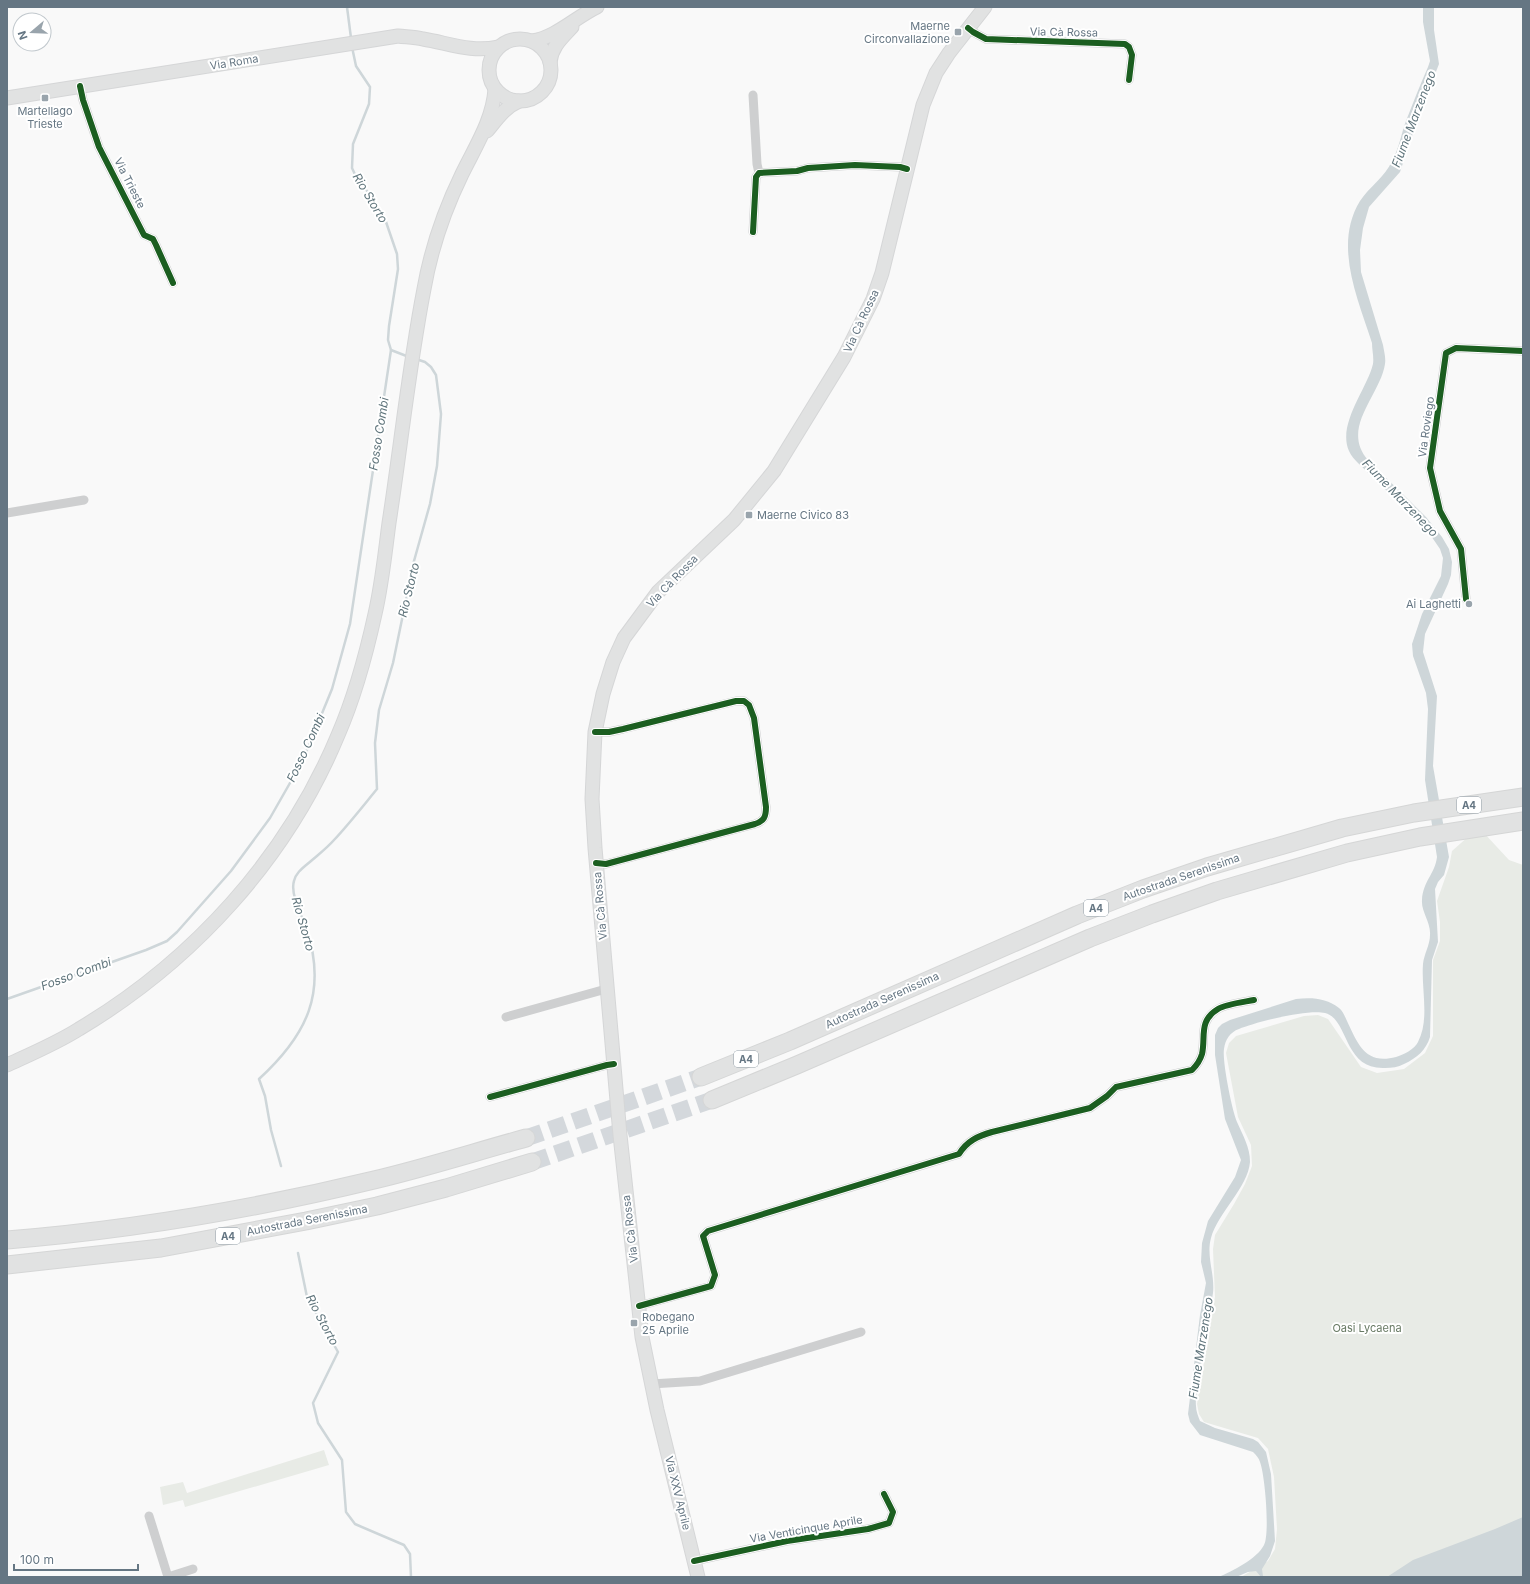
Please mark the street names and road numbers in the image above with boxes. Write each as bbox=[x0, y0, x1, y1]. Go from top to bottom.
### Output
street label: Via Cà Rossa bbox=[1030, 24, 1098, 40]
street label: Via Roma bbox=[209, 51, 259, 73]
street label: Via Trieste bbox=[111, 155, 149, 211]
street label: Via Cà Rossa bbox=[840, 287, 882, 355]
street label: Via Roviego bbox=[1415, 395, 1437, 458]
street label: Via Cà Rossa bbox=[643, 552, 701, 610]
road number: A4 bbox=[1457, 797, 1481, 813]
street label: Autostrada Serenissima bbox=[1121, 850, 1241, 904]
street label: Via Cà Rossa bbox=[590, 871, 610, 941]
road number: A4 bbox=[1084, 900, 1108, 916]
street label: Autostrada Serenissima bbox=[823, 969, 941, 1031]
road number: A4 bbox=[734, 1051, 758, 1067]
street label: Via Cà Rossa bbox=[619, 1194, 641, 1264]
street label: Autostrada Serenissima bbox=[245, 1201, 369, 1239]
road number: A4 bbox=[216, 1228, 240, 1244]
street label: Via XXV Aprile bbox=[662, 1455, 694, 1531]
street label: Via Venticinque Aprile bbox=[748, 1512, 864, 1546]

